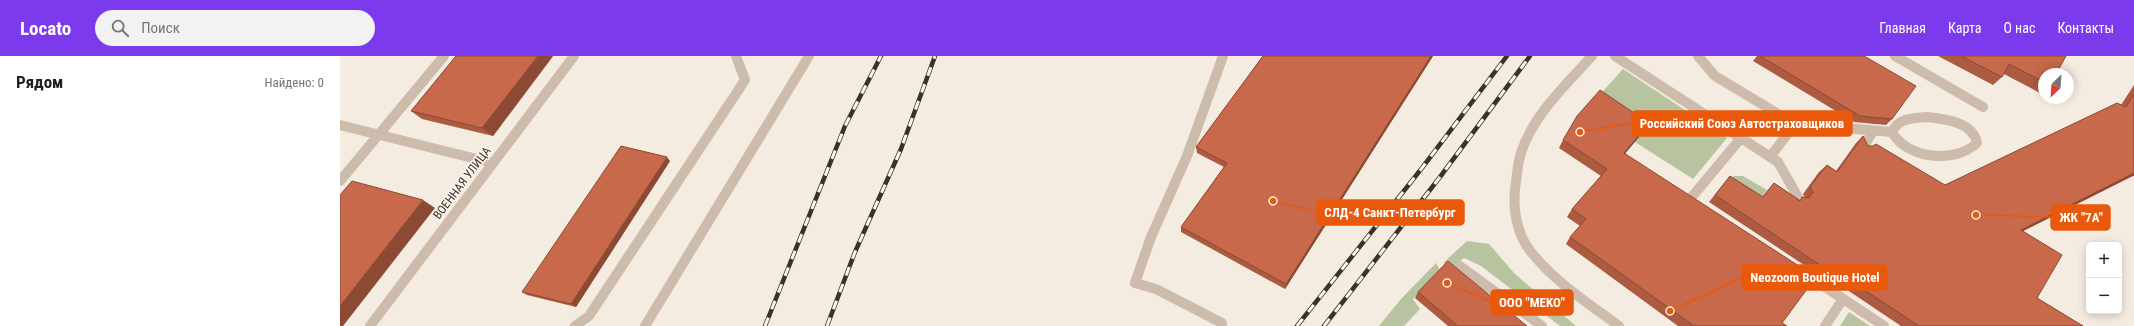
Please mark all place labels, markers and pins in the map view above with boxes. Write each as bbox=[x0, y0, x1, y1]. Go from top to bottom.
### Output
callout: Российский Союз Автостраховщиков bbox=[1632, 111, 1852, 136]
callout: СЛД-4 Санкт-Петербург bbox=[1317, 200, 1464, 225]
callout: ЖК "7А" bbox=[2051, 205, 2110, 230]
callout: Neozoom Boutique Hotel bbox=[1742, 265, 1887, 290]
callout: OOO "MEKO" bbox=[1491, 290, 1573, 315]

